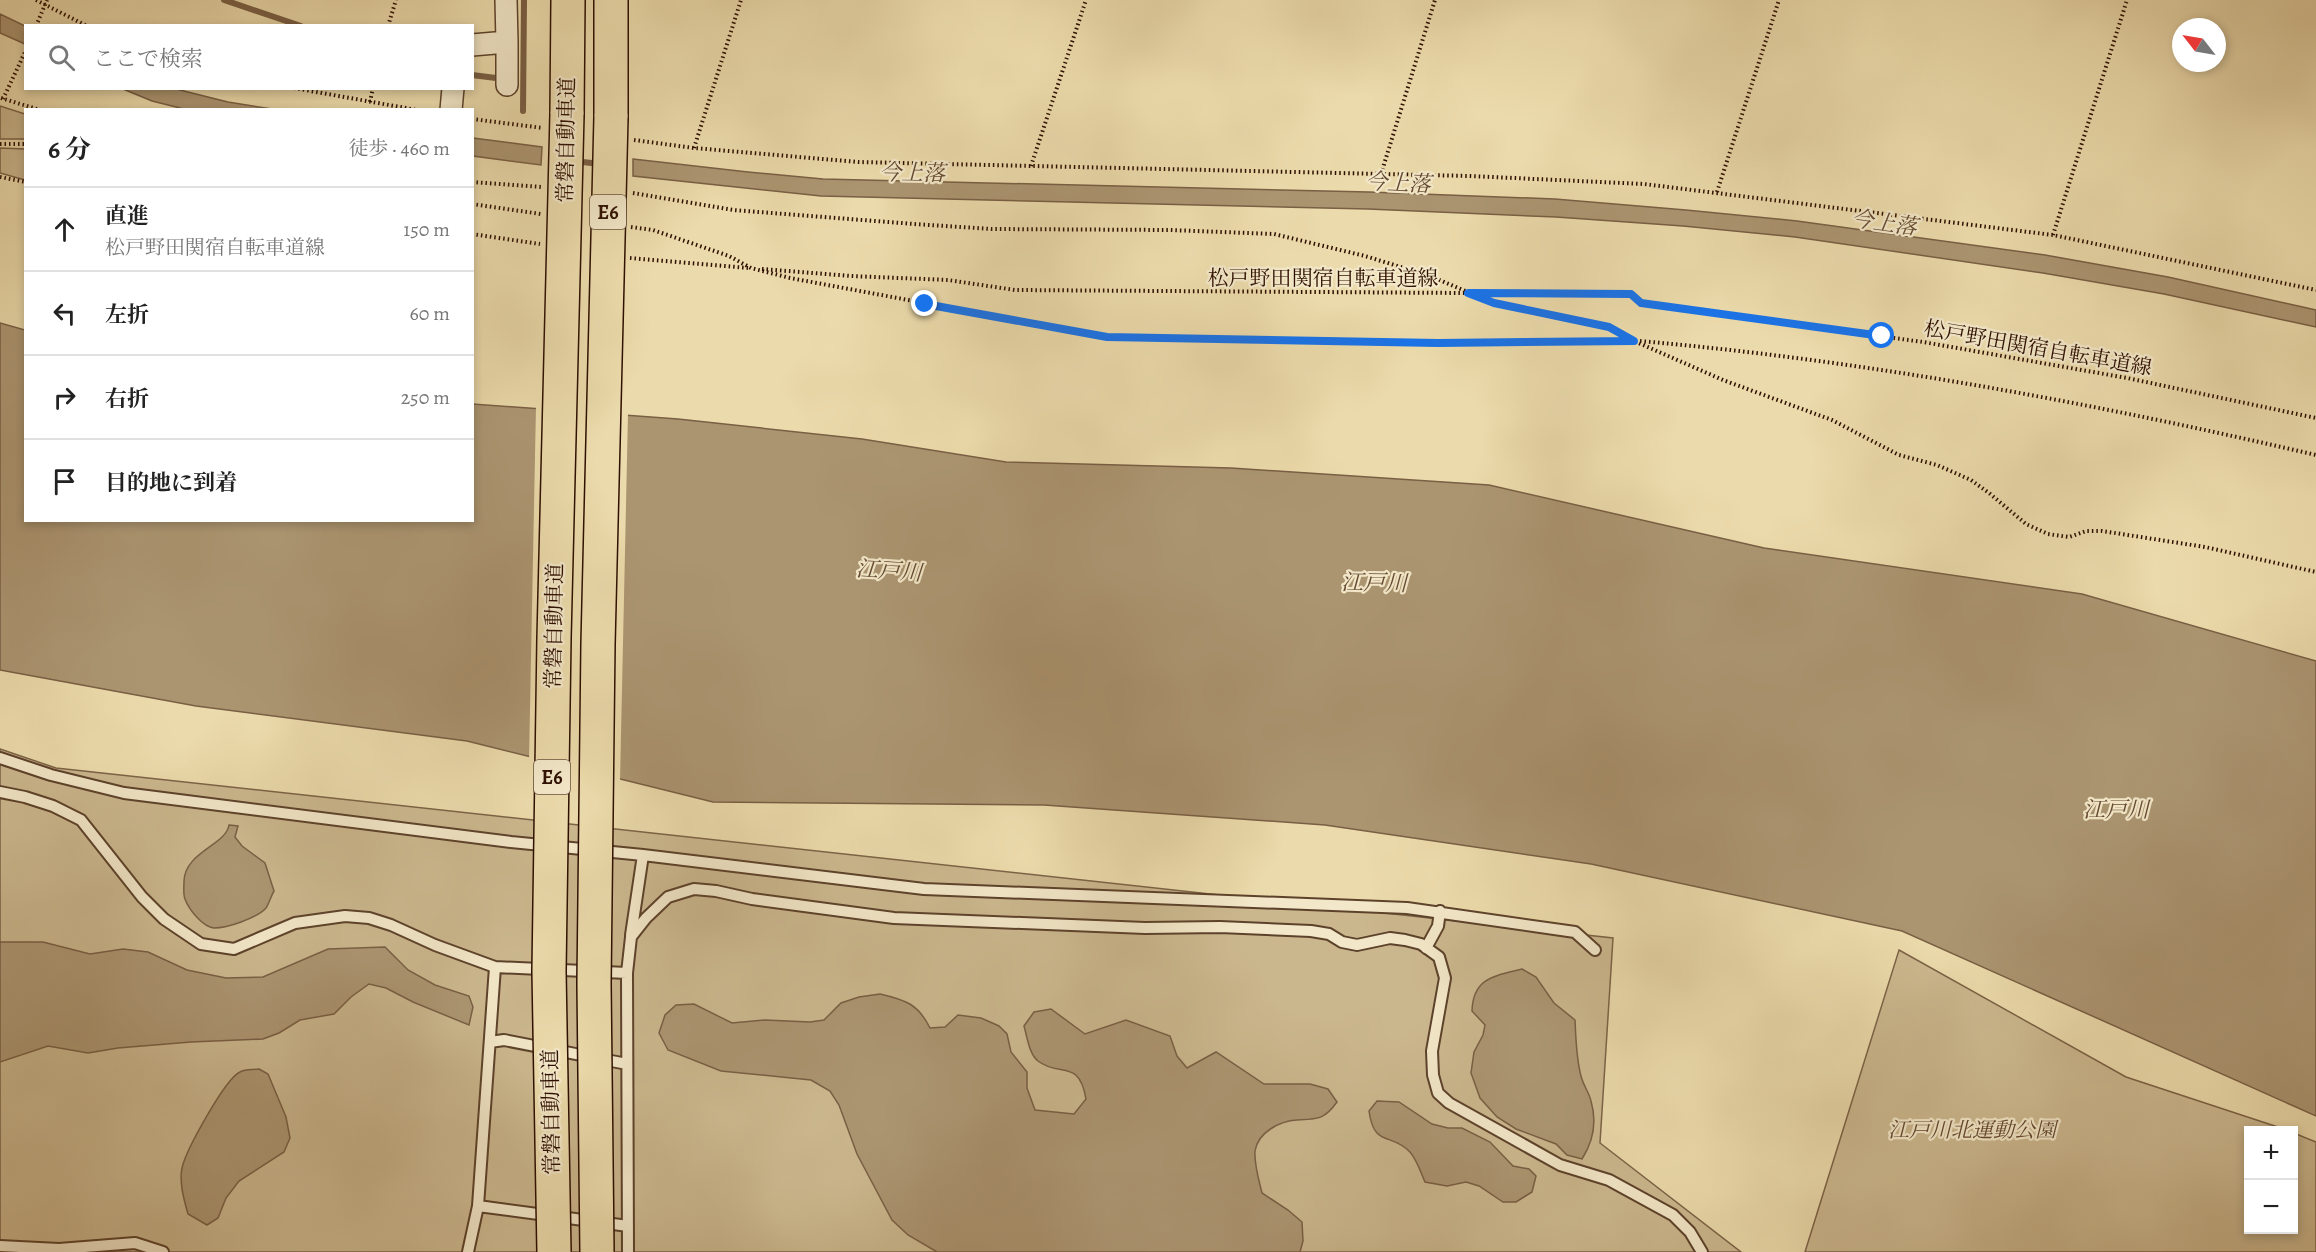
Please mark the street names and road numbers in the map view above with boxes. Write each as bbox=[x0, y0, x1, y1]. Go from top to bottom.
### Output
street label: 常磐自動車道 bbox=[551, 77, 581, 203]
road number: E6 bbox=[590, 195, 626, 229]
street label: 松戸野田関宿自転車道線 bbox=[1208, 264, 1439, 292]
street label: 松戸野田関宿自転車道線 bbox=[1922, 314, 2154, 382]
street label: 常磐自動車道 bbox=[539, 563, 569, 689]
road number: E6 bbox=[534, 760, 570, 794]
street label: 常磐自動車道 bbox=[536, 1049, 566, 1175]

